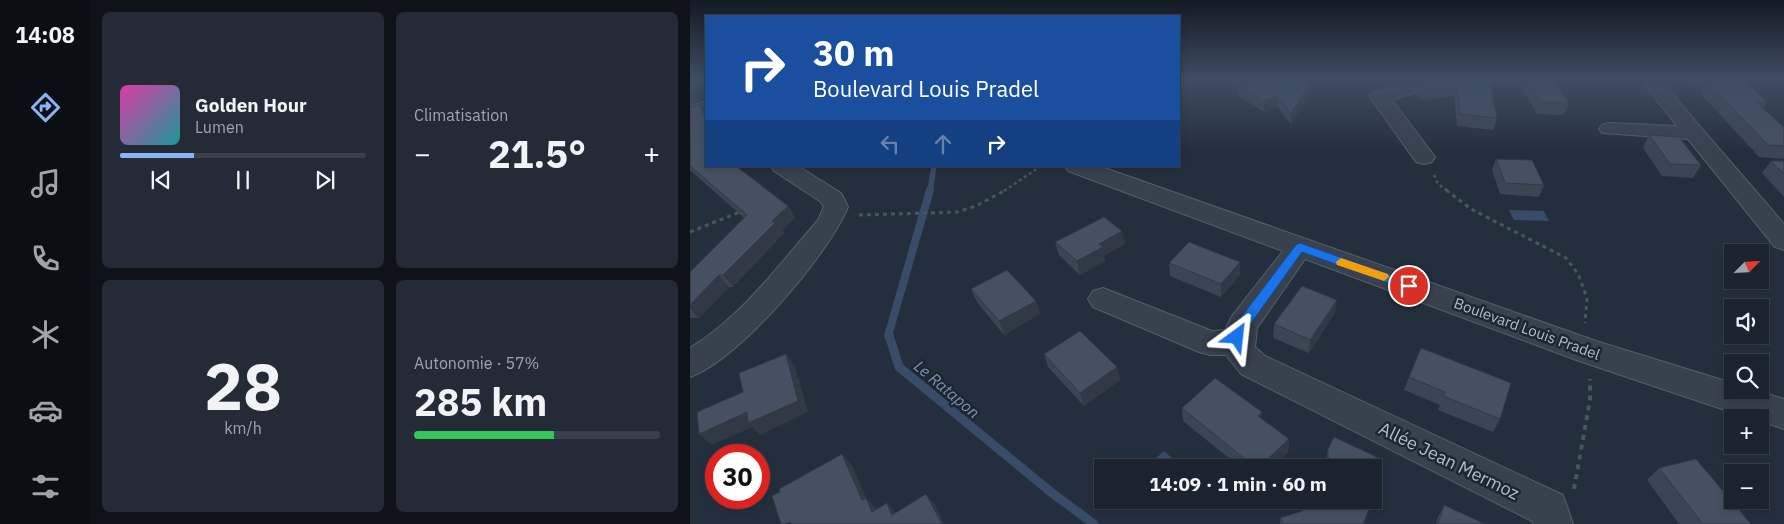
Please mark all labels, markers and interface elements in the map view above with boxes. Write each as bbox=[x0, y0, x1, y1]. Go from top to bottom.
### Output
text: 14:08 bbox=[15, 20, 75, 49]
text: 30 m bbox=[813, 30, 895, 76]
icon: right bbox=[730, 35, 795, 100]
text: Boulevard Louis Pradel bbox=[813, 74, 1039, 103]
icon: directions bbox=[28, 90, 63, 125]
text: Golden Hour bbox=[195, 93, 307, 117]
text: Climatisation bbox=[414, 105, 508, 125]
text: Lumen bbox=[195, 117, 244, 137]
text: 21.5° bbox=[488, 129, 586, 178]
icon: left bbox=[876, 130, 904, 158]
icon: ahead bbox=[929, 130, 957, 158]
icon: right bbox=[982, 130, 1010, 158]
text: − bbox=[414, 135, 431, 172]
text: + bbox=[643, 135, 660, 172]
icon: music bbox=[28, 166, 63, 201]
icon: previous bbox=[147, 166, 175, 194]
icon: pause bbox=[229, 166, 257, 194]
icon: next bbox=[311, 166, 339, 194]
icon: phone bbox=[28, 241, 63, 276]
north arrow bbox=[1724, 244, 1769, 289]
map controls bbox=[1724, 244, 1769, 509]
pin bbox=[1388, 265, 1430, 307]
icon: arrive bbox=[1395, 272, 1423, 300]
street label: Boulevard Louis Pradel bbox=[1452, 293, 1603, 364]
button: sound bbox=[1724, 299, 1769, 344]
position arrow bbox=[1210, 310, 1262, 362]
icon: climate bbox=[28, 317, 63, 352]
text: 28 bbox=[204, 343, 282, 428]
text: Autonomie · 57% bbox=[414, 353, 539, 373]
button: search bbox=[1724, 354, 1769, 399]
water label: Le Ratapon bbox=[910, 356, 984, 422]
text: 285 km bbox=[414, 377, 547, 426]
icon: car bbox=[28, 393, 63, 428]
button: + bbox=[1724, 409, 1769, 454]
street label: Allée Jean Mermoz bbox=[1375, 417, 1523, 505]
text: km/h bbox=[224, 418, 262, 438]
speed limit sign: 30 bbox=[705, 444, 770, 509]
button: − bbox=[1724, 464, 1769, 509]
icon: filters bbox=[28, 469, 63, 504]
text: 14:09 · 1 min · 60 m bbox=[1149, 472, 1327, 496]

